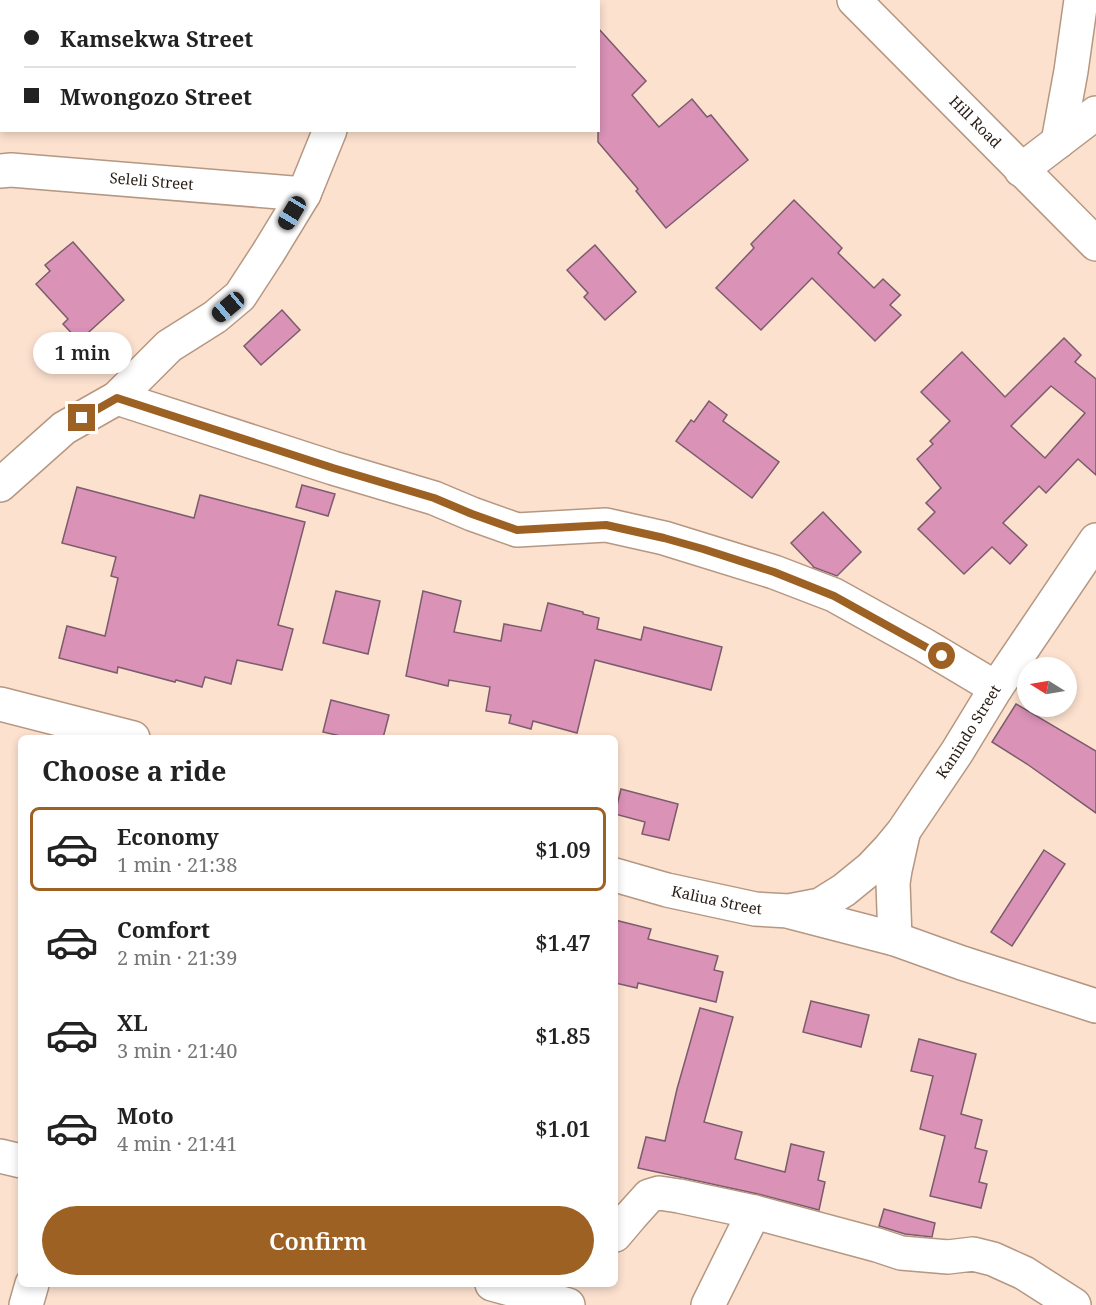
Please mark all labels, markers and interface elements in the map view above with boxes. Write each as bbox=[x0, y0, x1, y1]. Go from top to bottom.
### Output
text: Kamsekwa Street bbox=[60, 23, 253, 53]
text: Mwongozo Street bbox=[60, 81, 252, 111]
street label: Hill Road bbox=[945, 91, 1006, 152]
street label: Seleli Street bbox=[109, 167, 194, 194]
car bbox=[275, 193, 309, 233]
car bbox=[208, 289, 248, 325]
callout: 1 min bbox=[32, 331, 132, 373]
text: 1 min bbox=[55, 339, 110, 366]
route end bbox=[68, 404, 95, 431]
route start bbox=[928, 642, 955, 669]
north arrow bbox=[1017, 657, 1077, 717]
map controls bbox=[1017, 657, 1077, 717]
street label: Kanindo Street bbox=[931, 681, 1005, 782]
text: Choose a ride bbox=[42, 752, 227, 789]
text: Economy bbox=[117, 821, 219, 851]
icon: car bbox=[45, 822, 99, 876]
text: $1.09 bbox=[535, 834, 591, 864]
text: 1 min · 21:38 bbox=[117, 851, 237, 878]
street label: Kaliua Street bbox=[670, 880, 763, 918]
text: Comfort bbox=[117, 914, 210, 944]
icon: car bbox=[45, 915, 99, 969]
text: $1.47 bbox=[535, 927, 591, 957]
text: 2 min · 21:39 bbox=[117, 944, 237, 971]
text: XL bbox=[117, 1007, 148, 1037]
icon: car bbox=[45, 1008, 99, 1062]
text: $1.85 bbox=[535, 1020, 591, 1050]
text: 3 min · 21:40 bbox=[117, 1037, 237, 1064]
text: Moto bbox=[117, 1100, 174, 1130]
icon: car bbox=[45, 1101, 99, 1155]
text: $1.01 bbox=[535, 1113, 591, 1143]
text: 4 min · 21:41 bbox=[117, 1130, 237, 1157]
button: Confirm bbox=[42, 1206, 594, 1275]

